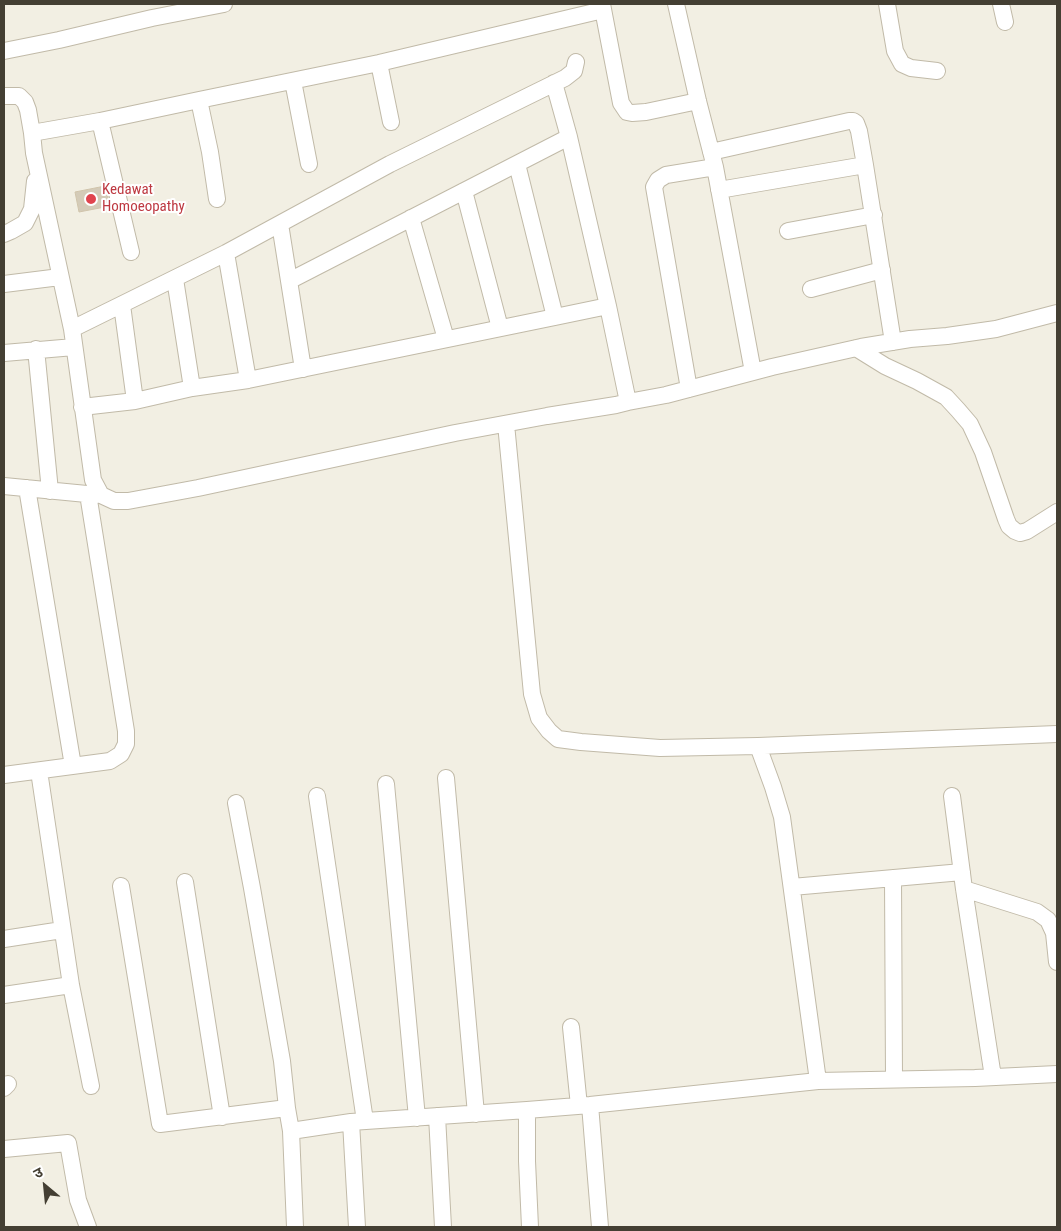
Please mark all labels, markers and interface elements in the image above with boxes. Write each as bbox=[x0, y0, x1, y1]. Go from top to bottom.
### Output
place label: Kedawat Homoeopathy bbox=[102, 181, 185, 216]
marker: Kedawat Homoeopathy bbox=[84, 192, 98, 206]
north arrow bbox=[20, 1161, 70, 1211]
text: उ bbox=[31, 1164, 45, 1182]

